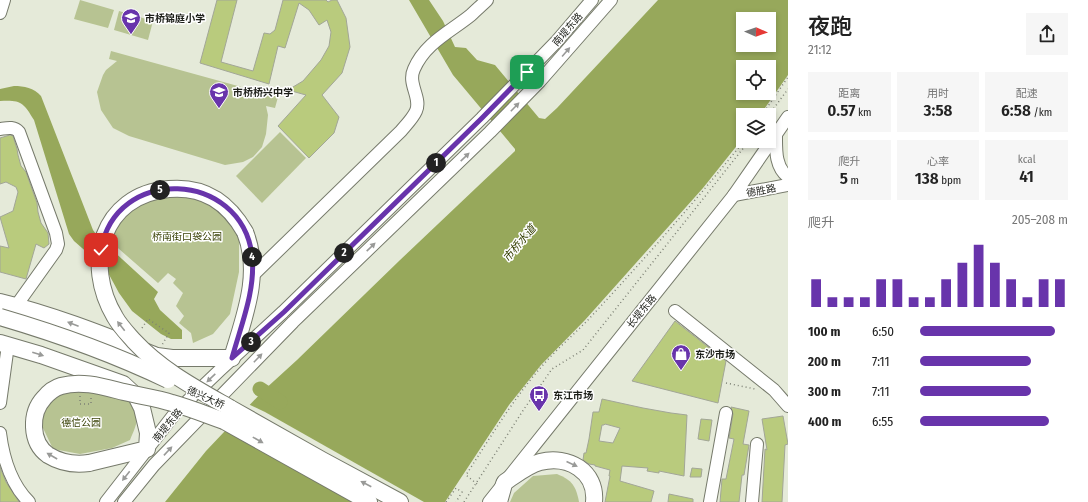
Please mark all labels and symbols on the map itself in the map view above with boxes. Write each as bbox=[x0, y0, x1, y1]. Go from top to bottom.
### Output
school or university icon: 市桥锦庭小学 bbox=[120, 7, 142, 35]
street label: 南堤东路 bbox=[550, 11, 585, 49]
place label: 市桥锦庭小学 bbox=[145, 12, 205, 25]
north arrow bbox=[736, 12, 776, 52]
one-way arrow bbox=[561, 47, 570, 57]
pin bbox=[510, 55, 544, 89]
school or university icon: 市桥桥兴中学 bbox=[208, 81, 230, 109]
place label: 市桥桥兴中学 bbox=[233, 87, 293, 99]
one-way arrow bbox=[510, 102, 520, 112]
one-way arrow bbox=[460, 152, 470, 162]
pin: 1 bbox=[426, 153, 446, 173]
pin: 5 bbox=[150, 180, 170, 200]
street label: 德胜路 bbox=[745, 182, 777, 200]
water label: 市桥水道 bbox=[500, 221, 540, 264]
park label: 桥南街口袋公园 bbox=[152, 231, 222, 243]
pin bbox=[84, 233, 118, 267]
one-way arrow bbox=[366, 242, 376, 252]
pin: 2 bbox=[334, 243, 354, 263]
pin: 4 bbox=[242, 247, 262, 267]
street label: 长堤东路 bbox=[625, 292, 659, 331]
one-way arrow bbox=[67, 321, 79, 327]
one-way arrow bbox=[117, 321, 125, 332]
pin: 3 bbox=[241, 332, 261, 352]
shop icon: 东沙市场 bbox=[670, 343, 692, 371]
place label: 东沙市场 bbox=[695, 348, 735, 361]
one-way arrow bbox=[32, 351, 44, 357]
one-way arrow bbox=[254, 353, 263, 363]
one-way arrow bbox=[206, 373, 216, 383]
street label: 德兴大桥 bbox=[185, 384, 226, 412]
bus stop icon: 东江市场 bbox=[528, 384, 550, 412]
place label: 东江市场 bbox=[553, 390, 593, 402]
street label: 南堤东路 bbox=[151, 406, 185, 445]
park label: 德信公园 bbox=[61, 417, 101, 429]
one-way arrow bbox=[252, 436, 264, 443]
one-way arrow bbox=[163, 446, 172, 456]
one-way arrow bbox=[46, 453, 58, 460]
one-way arrow bbox=[566, 461, 577, 467]
one-way arrow bbox=[122, 470, 131, 481]
one-way arrow bbox=[360, 481, 371, 487]

